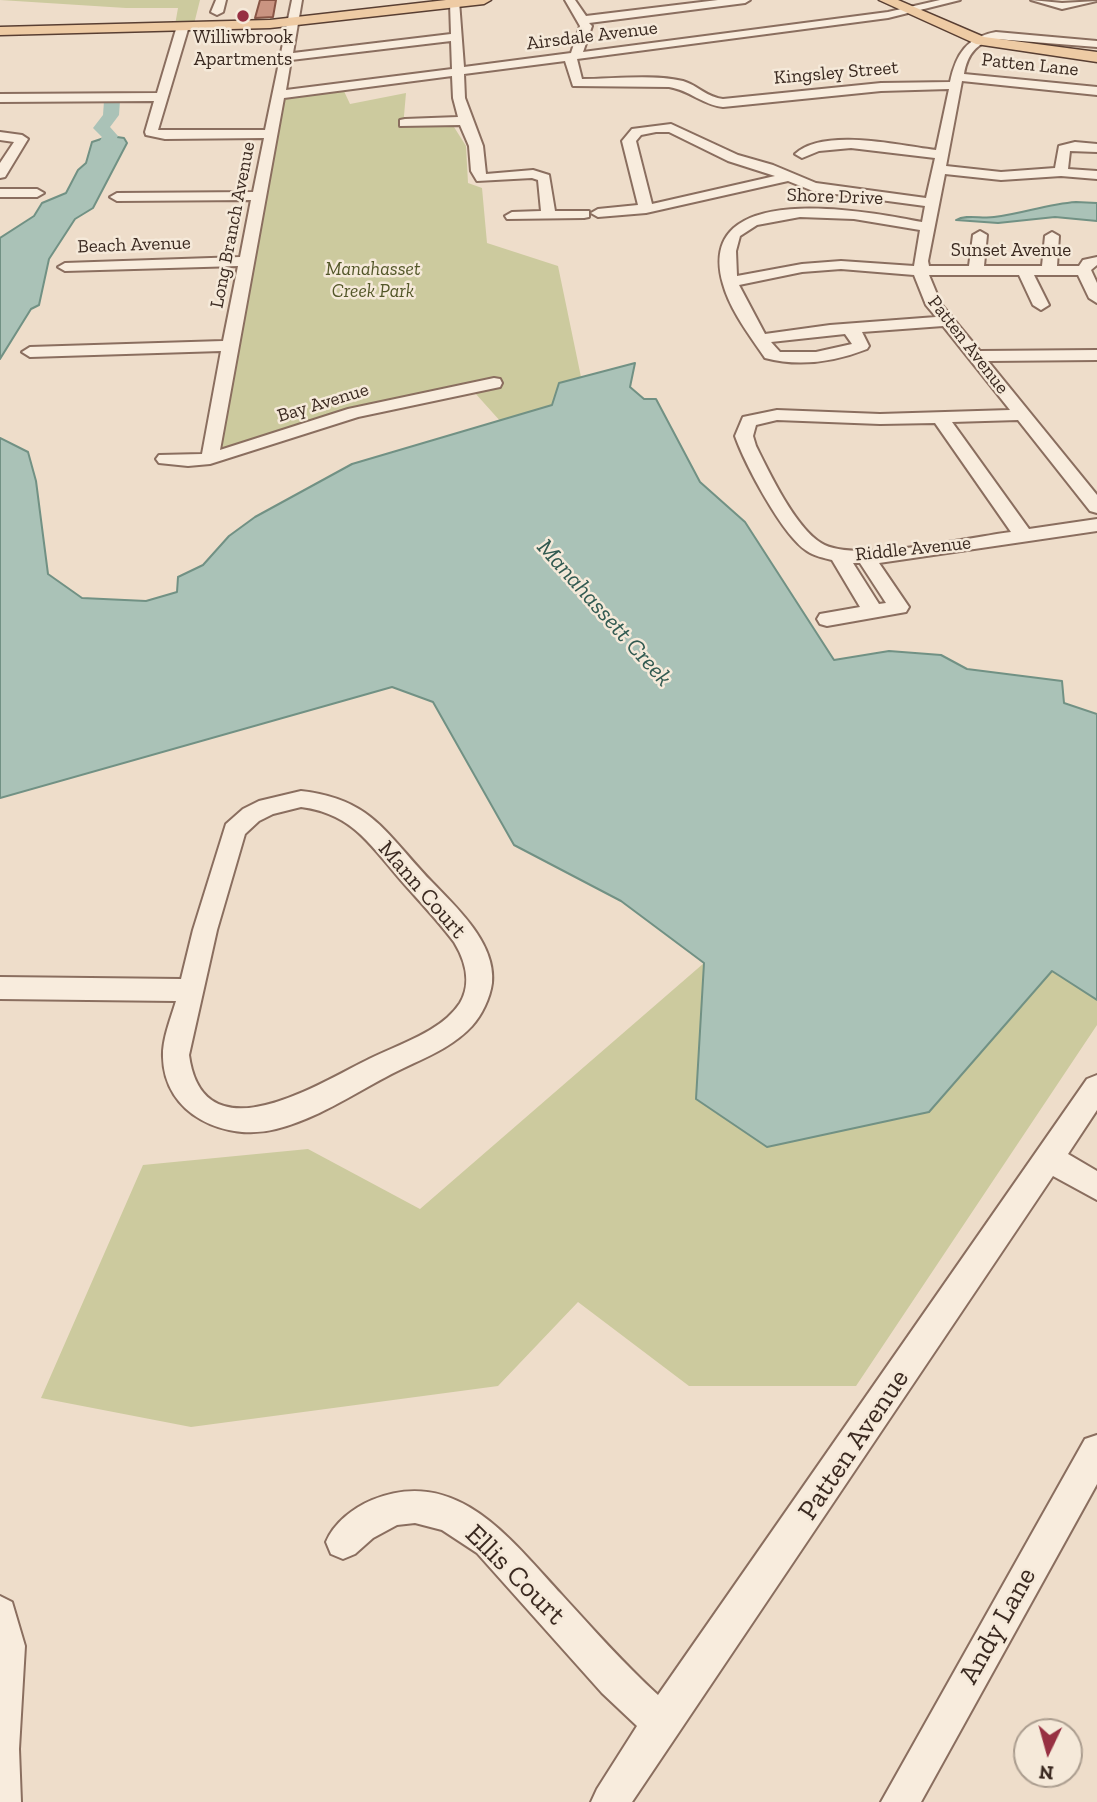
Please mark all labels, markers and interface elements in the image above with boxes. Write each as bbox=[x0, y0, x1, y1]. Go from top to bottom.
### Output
marker: Williwbrook Apartments bbox=[235, 8, 251, 24]
street label: Airsdale Avenue bbox=[525, 17, 659, 55]
place label: Williwbrook Apartments bbox=[193, 27, 293, 71]
street label: Patten Lane bbox=[980, 49, 1080, 81]
street label: Kingsley Street bbox=[773, 56, 899, 90]
street label: Long Branch Avenue bbox=[206, 140, 260, 310]
street label: Shore Drive bbox=[786, 184, 884, 210]
street label: Beach Avenue bbox=[77, 232, 191, 258]
street label: Sunset Avenue bbox=[951, 240, 1071, 262]
park label: Manahasset Creek Park bbox=[326, 259, 420, 303]
street label: Patten Avenue bbox=[923, 291, 1013, 399]
street label: Bay Avenue bbox=[274, 378, 372, 428]
street label: Riddle Avenue bbox=[854, 532, 972, 566]
water label: Manahassett Creek bbox=[530, 533, 678, 693]
street label: Mann Court bbox=[372, 835, 472, 945]
street label: Patten Avenue bbox=[791, 1363, 917, 1527]
street label: Ellis Court bbox=[458, 1518, 572, 1632]
street label: Andy Lane bbox=[952, 1562, 1044, 1690]
north arrow bbox=[1013, 1718, 1083, 1788]
text: N bbox=[1038, 1760, 1055, 1785]

